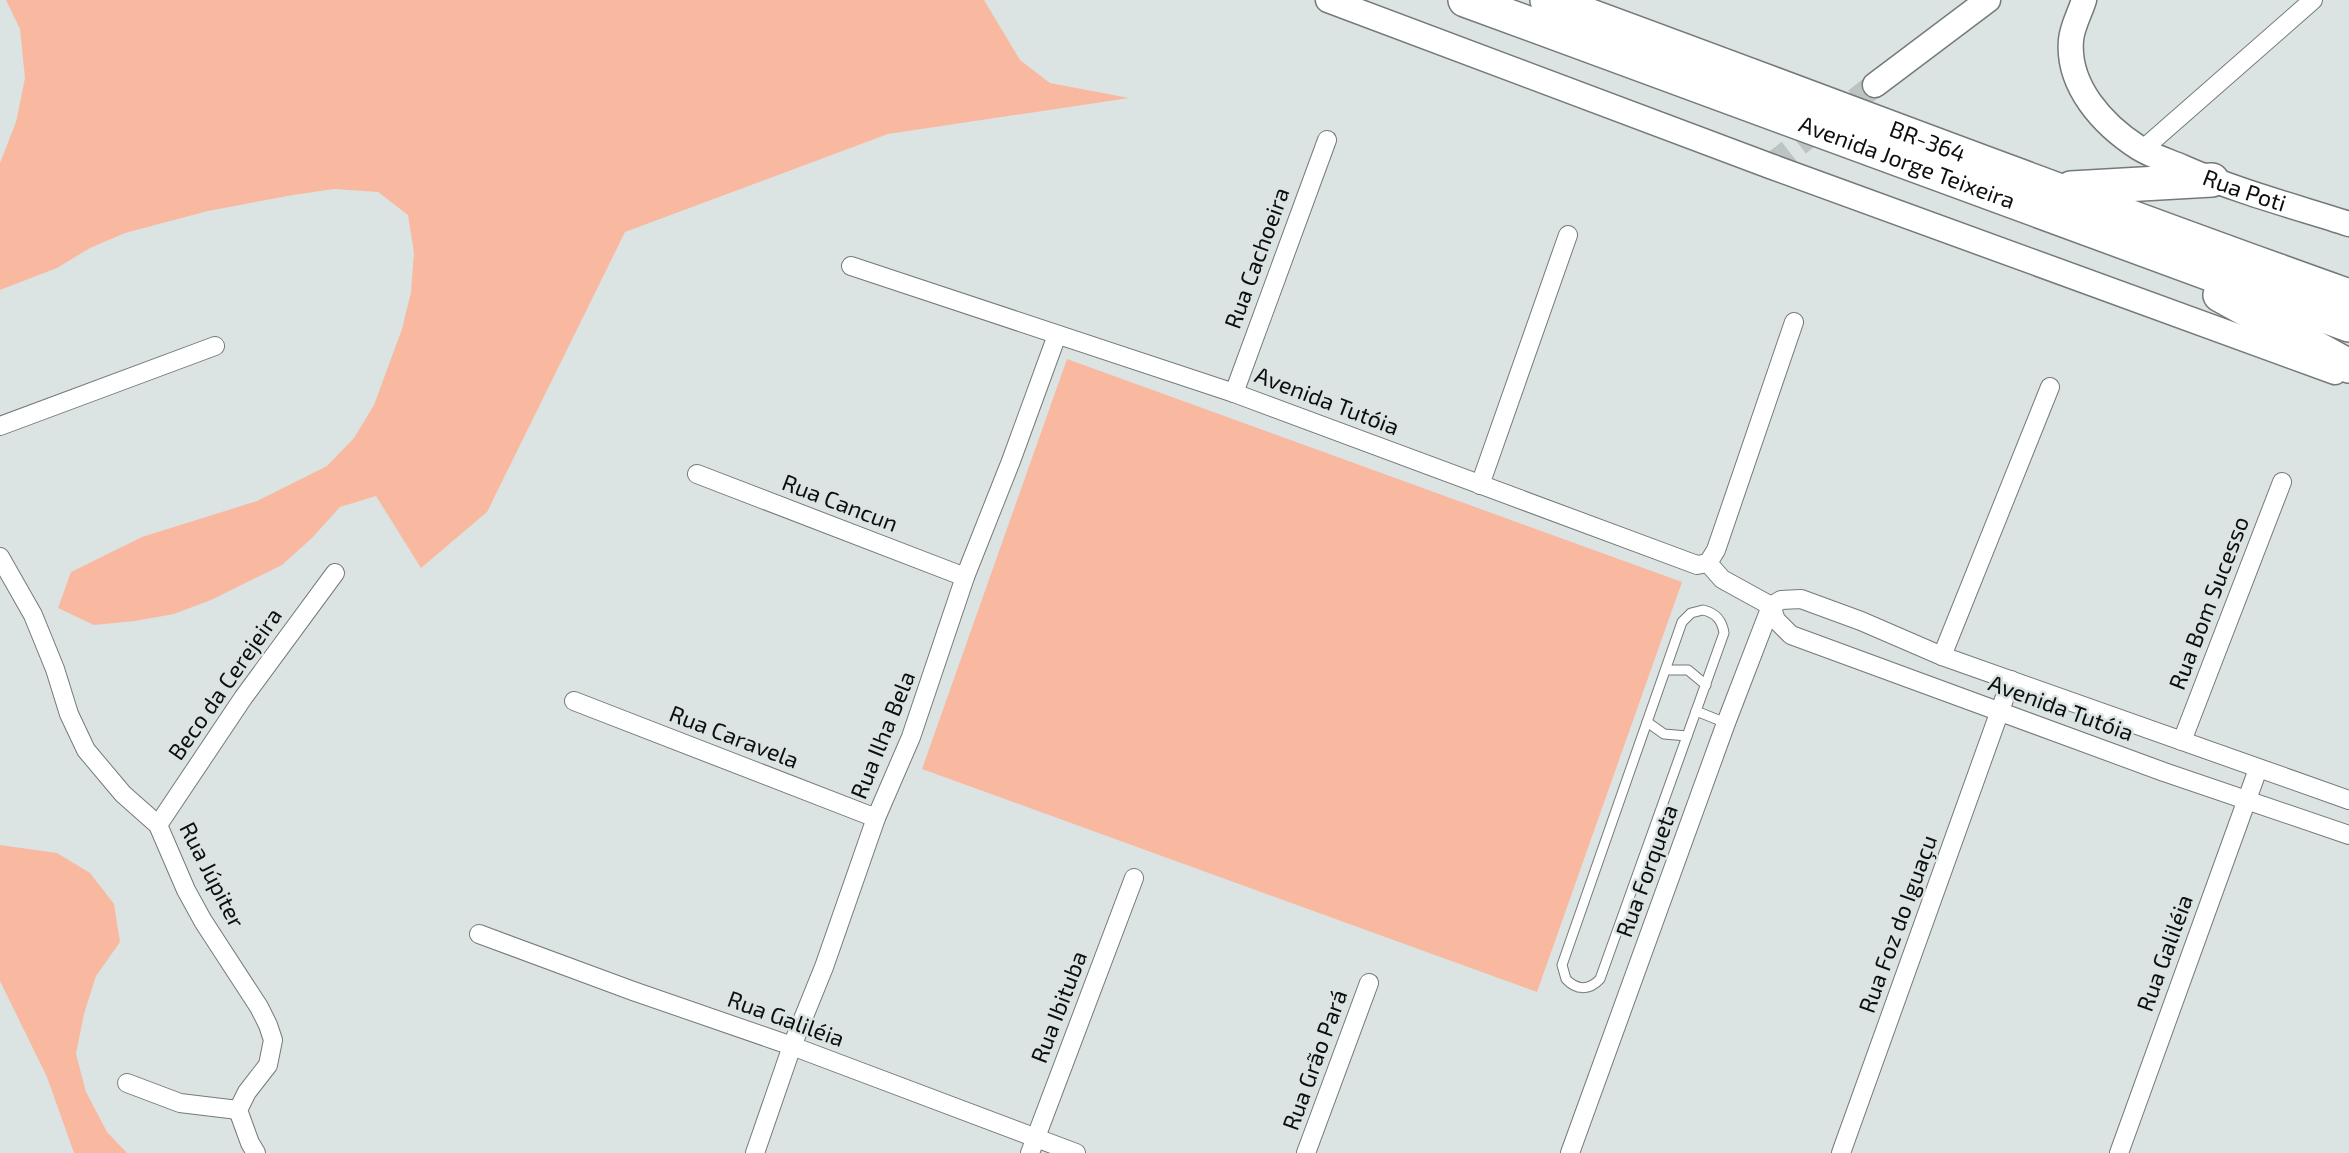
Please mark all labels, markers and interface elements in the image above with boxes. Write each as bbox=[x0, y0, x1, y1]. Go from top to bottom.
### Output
street label: Avenida Jorge Teixeira bbox=[1795, 109, 2019, 214]
street label: BR-364 bbox=[1886, 114, 1970, 167]
street label: Rua Poti bbox=[2199, 162, 2290, 217]
street label: Rua Cachoeira bbox=[1218, 183, 1295, 332]
street label: Avenida Tutóia bbox=[1251, 360, 1403, 440]
street label: Rua Cancun bbox=[778, 467, 902, 537]
street label: Rua Bom Sucesso bbox=[2162, 512, 2254, 693]
street label: Beco da Cerejeira bbox=[161, 602, 287, 765]
street label: Rua Ilha Bela bbox=[844, 667, 920, 803]
street label: Avenida Tutóia bbox=[1985, 668, 2138, 746]
street label: Rua Caravela bbox=[666, 699, 803, 774]
street label: Rua Forqueta bbox=[1609, 801, 1683, 941]
street label: Rua Júpiter bbox=[174, 817, 251, 932]
street label: Rua Foz do Iguaçu bbox=[1852, 831, 1943, 1017]
street label: Rua Galiléia bbox=[2130, 890, 2198, 1015]
street label: Rua Ibituba bbox=[1024, 947, 1092, 1067]
street label: Rua Galiléia bbox=[724, 984, 849, 1052]
street label: Rua Grão Pará bbox=[1276, 986, 1352, 1134]

